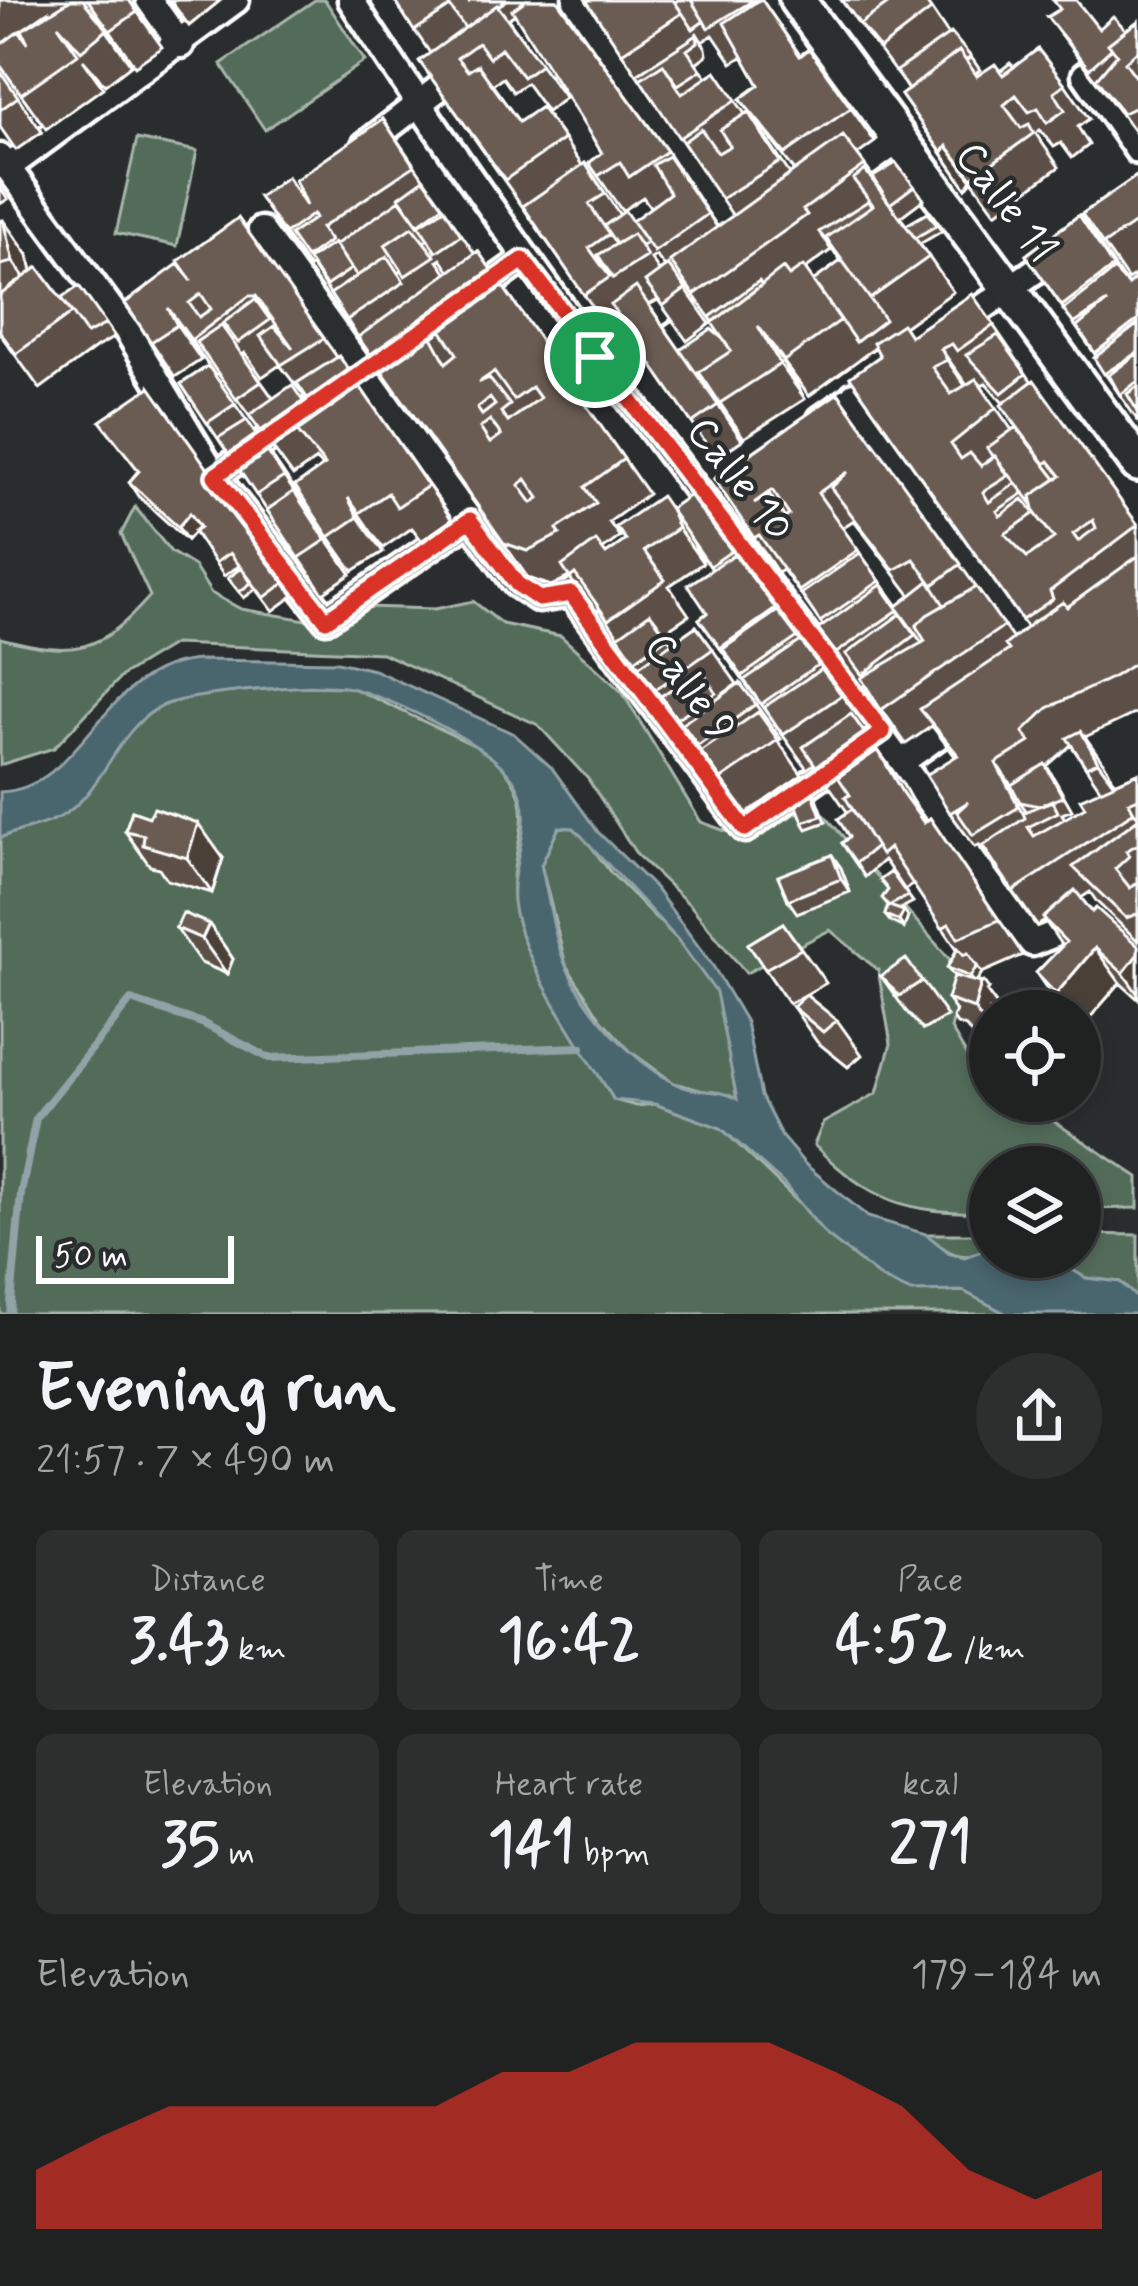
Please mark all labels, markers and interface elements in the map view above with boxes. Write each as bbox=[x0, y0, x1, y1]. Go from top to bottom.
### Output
street label: Calle 11 bbox=[941, 131, 1069, 275]
pin bbox=[544, 306, 646, 408]
icon: arrive bbox=[562, 324, 628, 390]
street label: Calle 10 bbox=[673, 406, 805, 554]
street label: Calle 9 bbox=[631, 622, 747, 754]
map controls bbox=[969, 990, 1101, 1278]
button: locate bbox=[969, 990, 1101, 1122]
button: layers bbox=[969, 1146, 1101, 1278]
scale bar bbox=[36, 1230, 234, 1283]
text: 50 m bbox=[54, 1235, 128, 1279]
text: Evening run bbox=[36, 1348, 396, 1434]
button: share bbox=[976, 1353, 1102, 1479]
text: 21:57 · 7 × 490 m bbox=[36, 1436, 335, 1487]
text: Distance bbox=[150, 1559, 266, 1603]
text: Time bbox=[534, 1559, 604, 1603]
text: Pace bbox=[897, 1559, 963, 1603]
text: 3.43 bbox=[129, 1603, 229, 1682]
text: 16:42 bbox=[498, 1603, 640, 1682]
text: 4:52 bbox=[835, 1603, 954, 1682]
text: km bbox=[229, 1628, 286, 1672]
text: /km bbox=[954, 1628, 1025, 1672]
text: Elevation bbox=[143, 1763, 273, 1807]
text: Heart rate bbox=[495, 1763, 643, 1807]
text: kcal bbox=[903, 1763, 958, 1807]
text: 35 bbox=[161, 1807, 220, 1886]
text: 141 bbox=[488, 1807, 575, 1886]
text: 271 bbox=[889, 1807, 972, 1886]
text: m bbox=[220, 1832, 255, 1876]
text: bpm bbox=[575, 1832, 650, 1876]
text: Elevation bbox=[36, 1950, 190, 2001]
text: 179–184 m bbox=[911, 1950, 1102, 2001]

